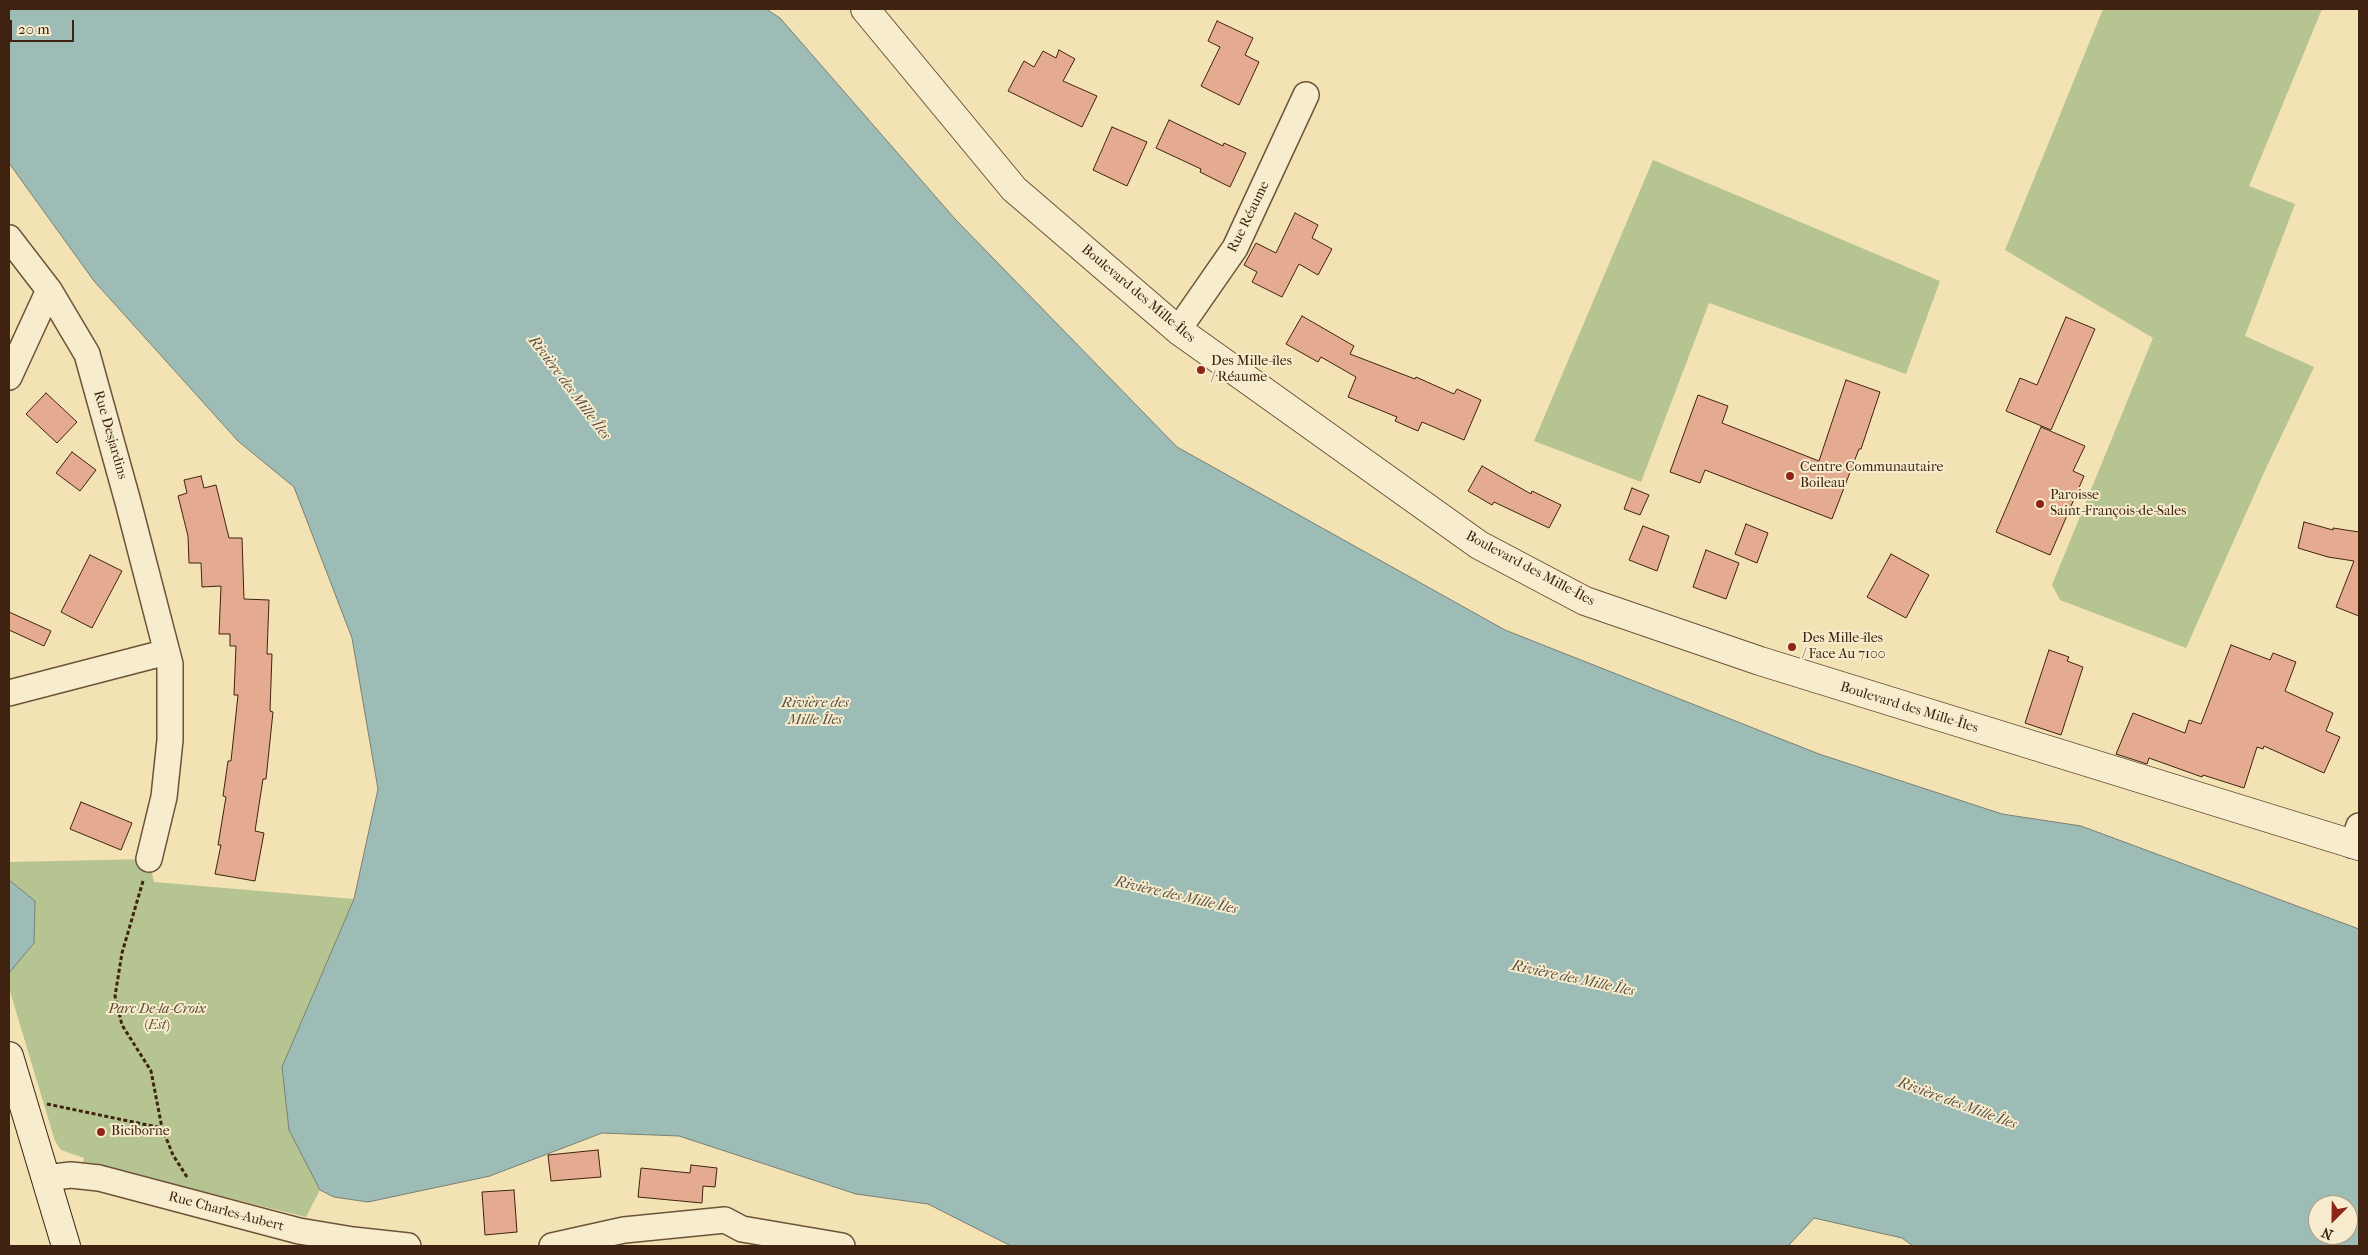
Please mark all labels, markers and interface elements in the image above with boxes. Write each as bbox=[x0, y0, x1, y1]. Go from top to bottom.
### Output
scale bar bbox=[12, 10, 76, 42]
text: 20 m bbox=[18, 20, 50, 38]
street label: Rue Réaume bbox=[1224, 179, 1274, 255]
street label: Boulevard des Mille-Îles bbox=[1078, 241, 1198, 347]
water label: Rivière des Mille Îles bbox=[524, 333, 614, 443]
place label: Des Mille-îles / Réaume bbox=[1211, 354, 1292, 387]
marker: Des Mille-îles / Réaume bbox=[1195, 364, 1207, 376]
street label: Rue Desjardins bbox=[89, 389, 131, 481]
place label: Centre Communautaire Boileau bbox=[1800, 460, 1944, 492]
marker: Centre Communautaire Boileau bbox=[1784, 470, 1796, 482]
place label: Paroisse Saint-François-de-Sales bbox=[2050, 488, 2186, 520]
marker: Paroisse Saint-François-de-Sales bbox=[2034, 498, 2046, 510]
street label: Boulevard des Mille-Îles bbox=[1463, 528, 1597, 610]
place label: Des Mille-îles / Face Au 7100 bbox=[1802, 631, 1885, 664]
marker: Des Mille-îles / Face Au 7100 bbox=[1786, 641, 1798, 653]
street label: Boulevard des Mille-Îles bbox=[1838, 679, 1980, 737]
water label: Rivière des Mille Îles bbox=[781, 694, 849, 729]
water label: Rivière des Mille Îles bbox=[1113, 873, 1239, 919]
water label: Rivière des Mille Îles bbox=[1510, 957, 1636, 1001]
park label: Parc De-la-Croix (Est) bbox=[108, 1002, 206, 1034]
water label: Rivière des Mille Îles bbox=[1895, 1074, 2019, 1134]
place label: Biciborne bbox=[111, 1124, 170, 1140]
marker: Biciborne bbox=[95, 1126, 107, 1138]
street label: Rue Charles-Aubert bbox=[166, 1188, 286, 1236]
north arrow bbox=[2308, 1195, 2358, 1245]
text: N bbox=[2319, 1223, 2336, 1243]

